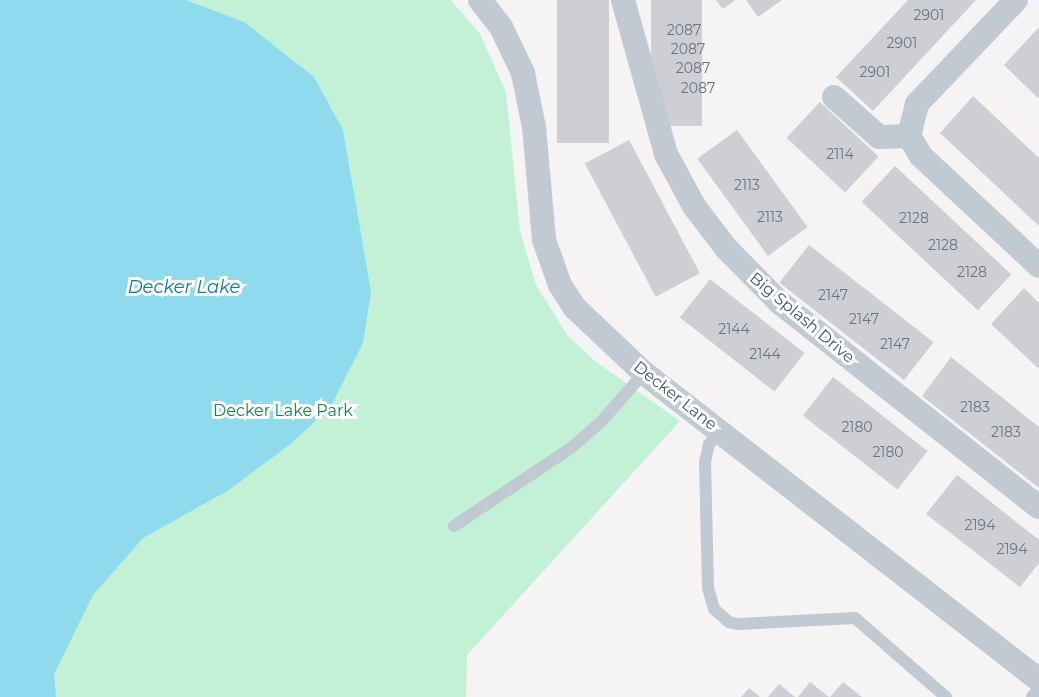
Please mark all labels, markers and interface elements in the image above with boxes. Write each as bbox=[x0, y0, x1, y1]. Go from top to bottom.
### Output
house number: 2901 bbox=[914, 7, 944, 23]
house number: 2087 bbox=[667, 22, 701, 38]
house number: 2901 bbox=[887, 35, 917, 51]
house number: 2087 bbox=[671, 41, 705, 57]
house number: 2087 bbox=[676, 60, 710, 76]
house number: 2901 bbox=[860, 64, 890, 80]
house number: 2087 bbox=[681, 80, 715, 96]
house number: 2114 bbox=[826, 146, 854, 162]
house number: 2113 bbox=[734, 177, 760, 193]
house number: 2113 bbox=[757, 209, 783, 225]
house number: 2128 bbox=[899, 210, 929, 226]
house number: 2128 bbox=[928, 237, 958, 253]
house number: 2128 bbox=[957, 264, 987, 280]
street label: Big Splash Drive bbox=[746, 269, 858, 367]
water label: Decker Lake bbox=[128, 276, 240, 298]
house number: 2147 bbox=[818, 287, 848, 303]
house number: 2147 bbox=[849, 311, 879, 327]
house number: 2144 bbox=[718, 321, 750, 337]
house number: 2147 bbox=[880, 336, 910, 352]
house number: 2144 bbox=[749, 346, 781, 362]
street label: Decker Lane bbox=[629, 357, 721, 435]
house number: 2183 bbox=[960, 399, 990, 415]
park label: Decker Lake Park bbox=[213, 401, 353, 421]
house number: 2180 bbox=[841, 419, 873, 435]
house number: 2183 bbox=[991, 424, 1021, 440]
house number: 2180 bbox=[872, 444, 904, 460]
house number: 2194 bbox=[965, 517, 995, 533]
house number: 2194 bbox=[997, 541, 1027, 557]

